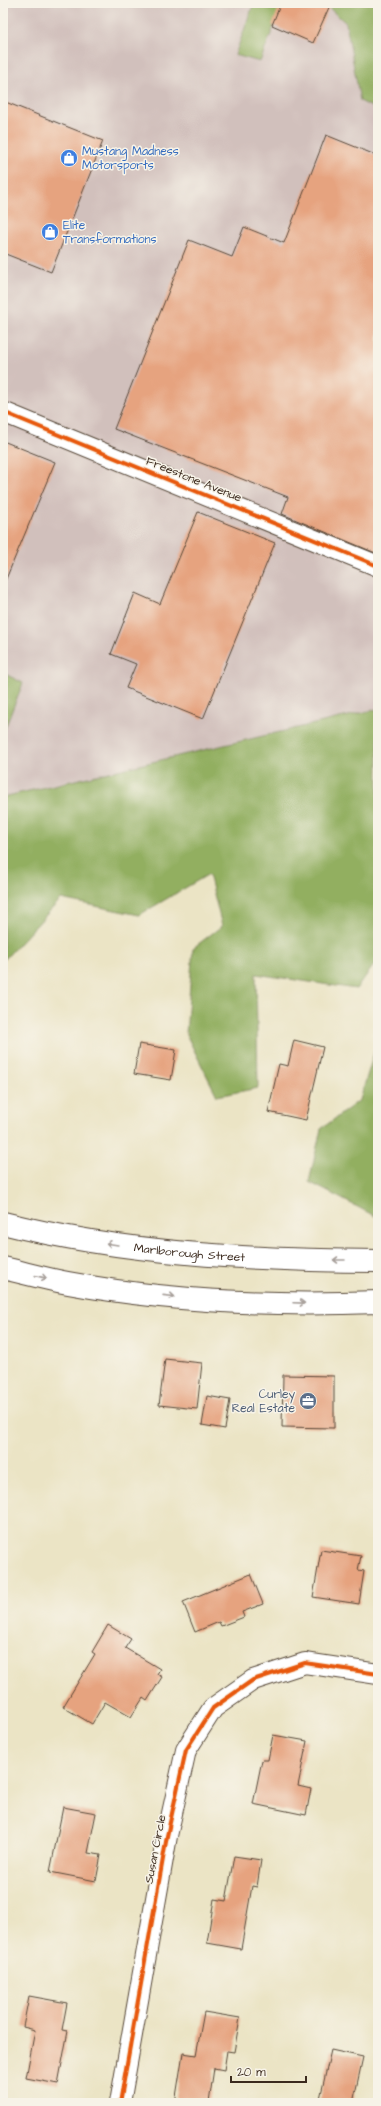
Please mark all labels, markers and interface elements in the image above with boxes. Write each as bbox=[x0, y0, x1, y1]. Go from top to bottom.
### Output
place label: Mustang Madness Motorsports bbox=[82, 143, 179, 174]
shop icon: Mustang Madness Motorsports bbox=[59, 148, 79, 168]
place label: Elite Transformations bbox=[63, 217, 157, 248]
shop icon: Elite Transformations bbox=[40, 222, 60, 242]
street label: Freestone Avenue bbox=[143, 453, 245, 507]
street label: Marlborough Street bbox=[133, 1239, 246, 1266]
one-way arrow bbox=[106, 1240, 119, 1248]
one-way arrow bbox=[333, 1256, 346, 1264]
one-way arrow bbox=[34, 1273, 47, 1281]
one-way arrow bbox=[162, 1292, 175, 1300]
one-way arrow bbox=[292, 1300, 305, 1307]
place label: Curley Real Estate bbox=[232, 1386, 295, 1417]
office icon: Curley Real Estate bbox=[298, 1391, 318, 1411]
street label: Susan Circle bbox=[141, 1813, 171, 1885]
scale bar bbox=[231, 2058, 306, 2084]
text: 20 m bbox=[237, 2064, 266, 2081]

